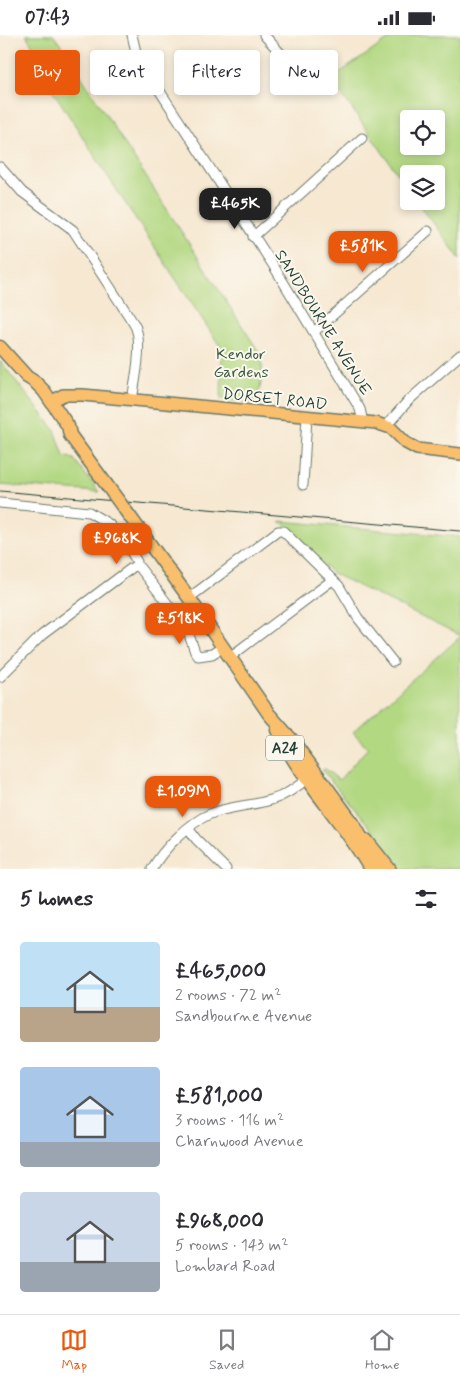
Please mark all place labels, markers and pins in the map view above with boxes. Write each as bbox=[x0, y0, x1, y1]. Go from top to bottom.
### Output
pin: £465K bbox=[200, 187, 270, 230]
pin: £581K bbox=[328, 231, 398, 273]
pin: £968K bbox=[82, 523, 152, 565]
pin: £518K bbox=[145, 603, 215, 645]
pin: £1.09M bbox=[142, 775, 224, 818]

